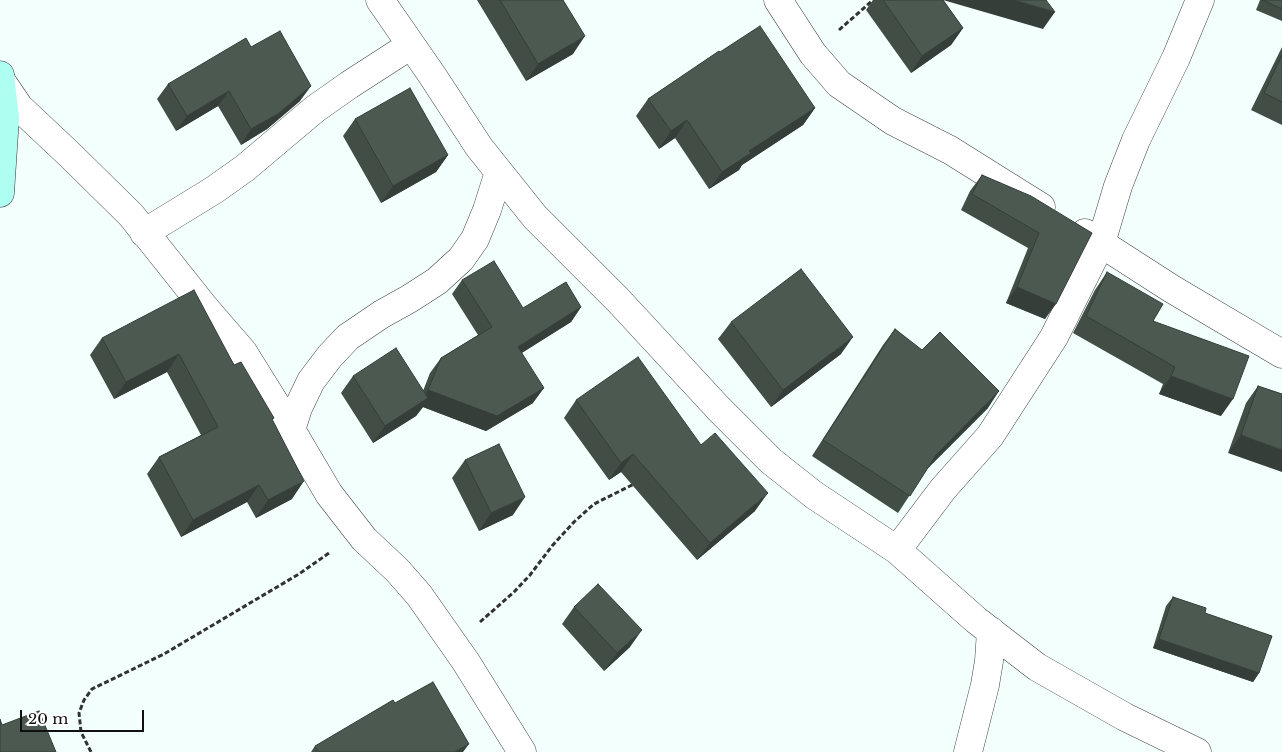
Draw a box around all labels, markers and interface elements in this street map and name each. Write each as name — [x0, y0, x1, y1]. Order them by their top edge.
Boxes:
scale bar — [22, 700, 146, 732]
text: 20 m — [28, 709, 68, 728]

